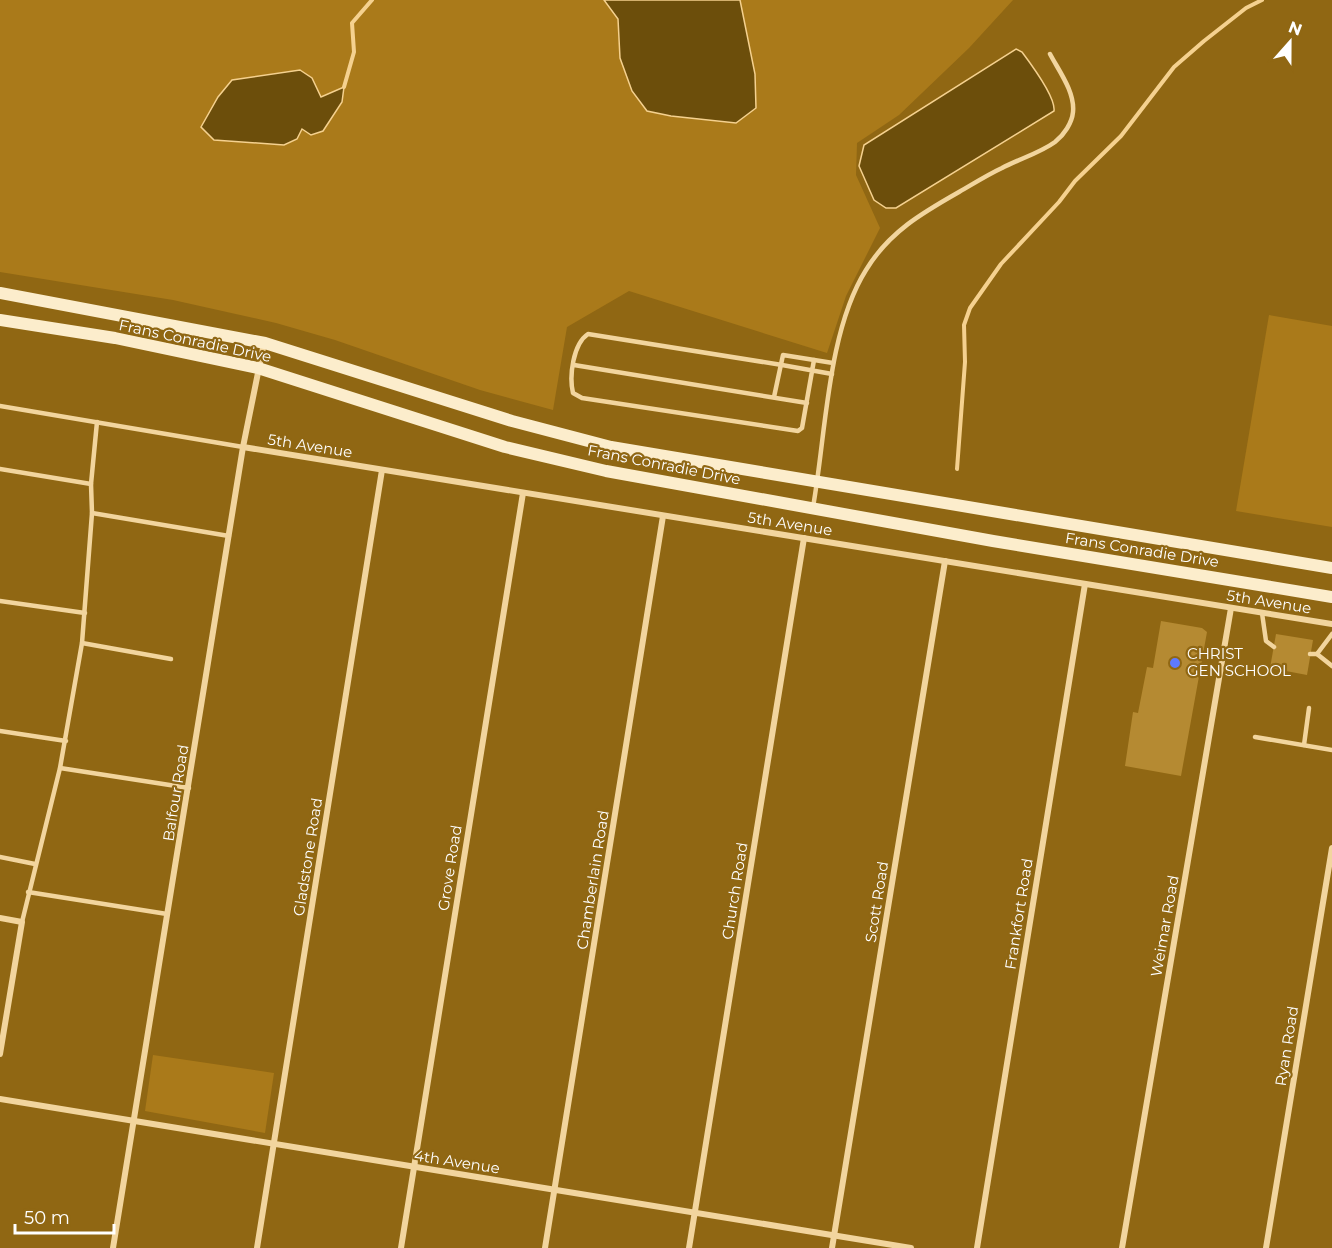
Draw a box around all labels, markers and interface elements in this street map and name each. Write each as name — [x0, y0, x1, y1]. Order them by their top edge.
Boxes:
north arrow — [1260, 12, 1320, 72]
text: N — [1286, 17, 1305, 40]
street label: Frans Conradie Drive — [117, 315, 273, 366]
street label: 5th Avenue — [266, 429, 354, 462]
street label: Frans Conradie Drive — [586, 440, 742, 489]
street label: 5th Avenue — [746, 507, 834, 540]
street label: Frans Conradie Drive — [1064, 528, 1220, 571]
street label: 5th Avenue — [1225, 585, 1313, 618]
place label: CHRIST GEN SCHOOL — [1187, 644, 1291, 680]
marker: CHRIST GEN SCHOOL — [1168, 656, 1182, 670]
street label: Balfour Road — [158, 743, 193, 843]
street label: Gladstone Road — [289, 796, 326, 917]
street label: Chamberlain Road — [572, 809, 613, 951]
street label: Grove Road — [433, 824, 466, 912]
street label: Church Road — [717, 841, 752, 941]
street label: Frankfort Road — [1000, 857, 1037, 971]
street label: Scott Road — [861, 860, 892, 944]
street label: Weimar Road — [1146, 874, 1183, 978]
street label: Ryan Road — [1271, 1005, 1302, 1087]
street label: 4th Avenue — [413, 1145, 501, 1178]
scale bar — [15, 1197, 114, 1235]
text: 50 m — [24, 1207, 70, 1229]

